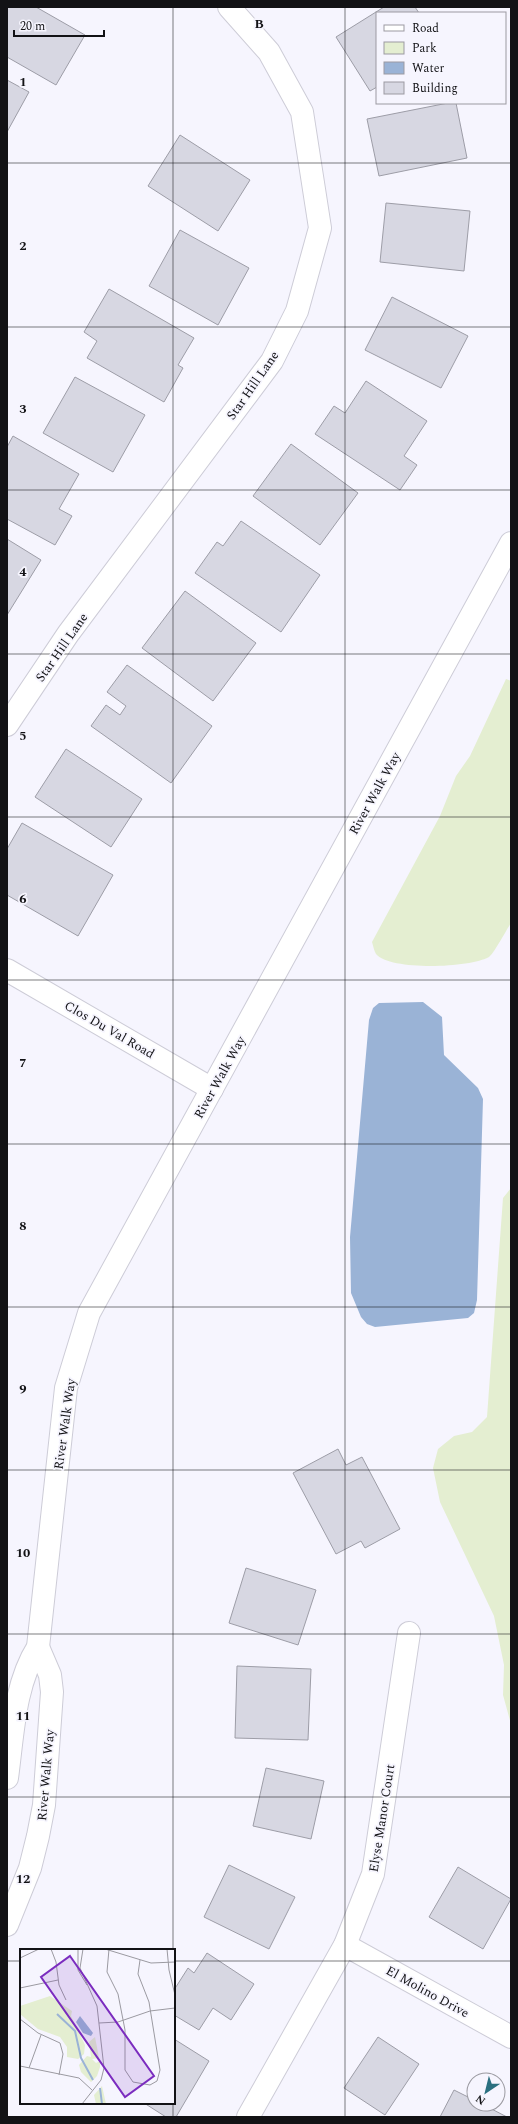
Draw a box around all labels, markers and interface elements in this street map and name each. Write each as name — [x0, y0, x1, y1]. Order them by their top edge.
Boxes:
scale bar — [14, 12, 104, 38]
legend — [376, 12, 506, 104]
text: B — [254, 14, 264, 34]
text: 20 m — [20, 17, 45, 36]
text: Road — [412, 19, 439, 38]
text: Park — [412, 39, 437, 58]
text: Water — [412, 59, 444, 78]
text: 1 — [19, 72, 27, 92]
text: Building — [412, 79, 458, 98]
text: 2 — [19, 236, 27, 256]
street label: Star Hill Lane — [222, 347, 284, 424]
text: 3 — [19, 399, 27, 419]
text: 4 — [19, 562, 27, 582]
street label: Star Hill Lane — [31, 609, 93, 686]
text: 5 — [19, 726, 27, 746]
street label: River Walk Way — [344, 748, 406, 838]
text: 6 — [19, 889, 27, 909]
street label: Clos Du Val Road — [61, 996, 158, 1064]
street label: River Walk Way — [189, 1032, 251, 1122]
text: 7 — [19, 1053, 27, 1073]
text: 8 — [19, 1216, 27, 1236]
street label: River Walk Way — [49, 1377, 81, 1471]
text: 9 — [19, 1379, 27, 1399]
text: 10 — [16, 1543, 30, 1563]
text: 11 — [16, 1706, 30, 1726]
street label: River Walk Way — [32, 1728, 60, 1822]
street label: Elyse Manor Court — [364, 1762, 400, 1874]
text: 12 — [16, 1869, 30, 1889]
inset map — [20, 1949, 175, 2104]
street label: El Molino Drive — [382, 1961, 473, 2023]
north arrow — [466, 2072, 506, 2112]
text: N — [472, 2090, 489, 2109]

